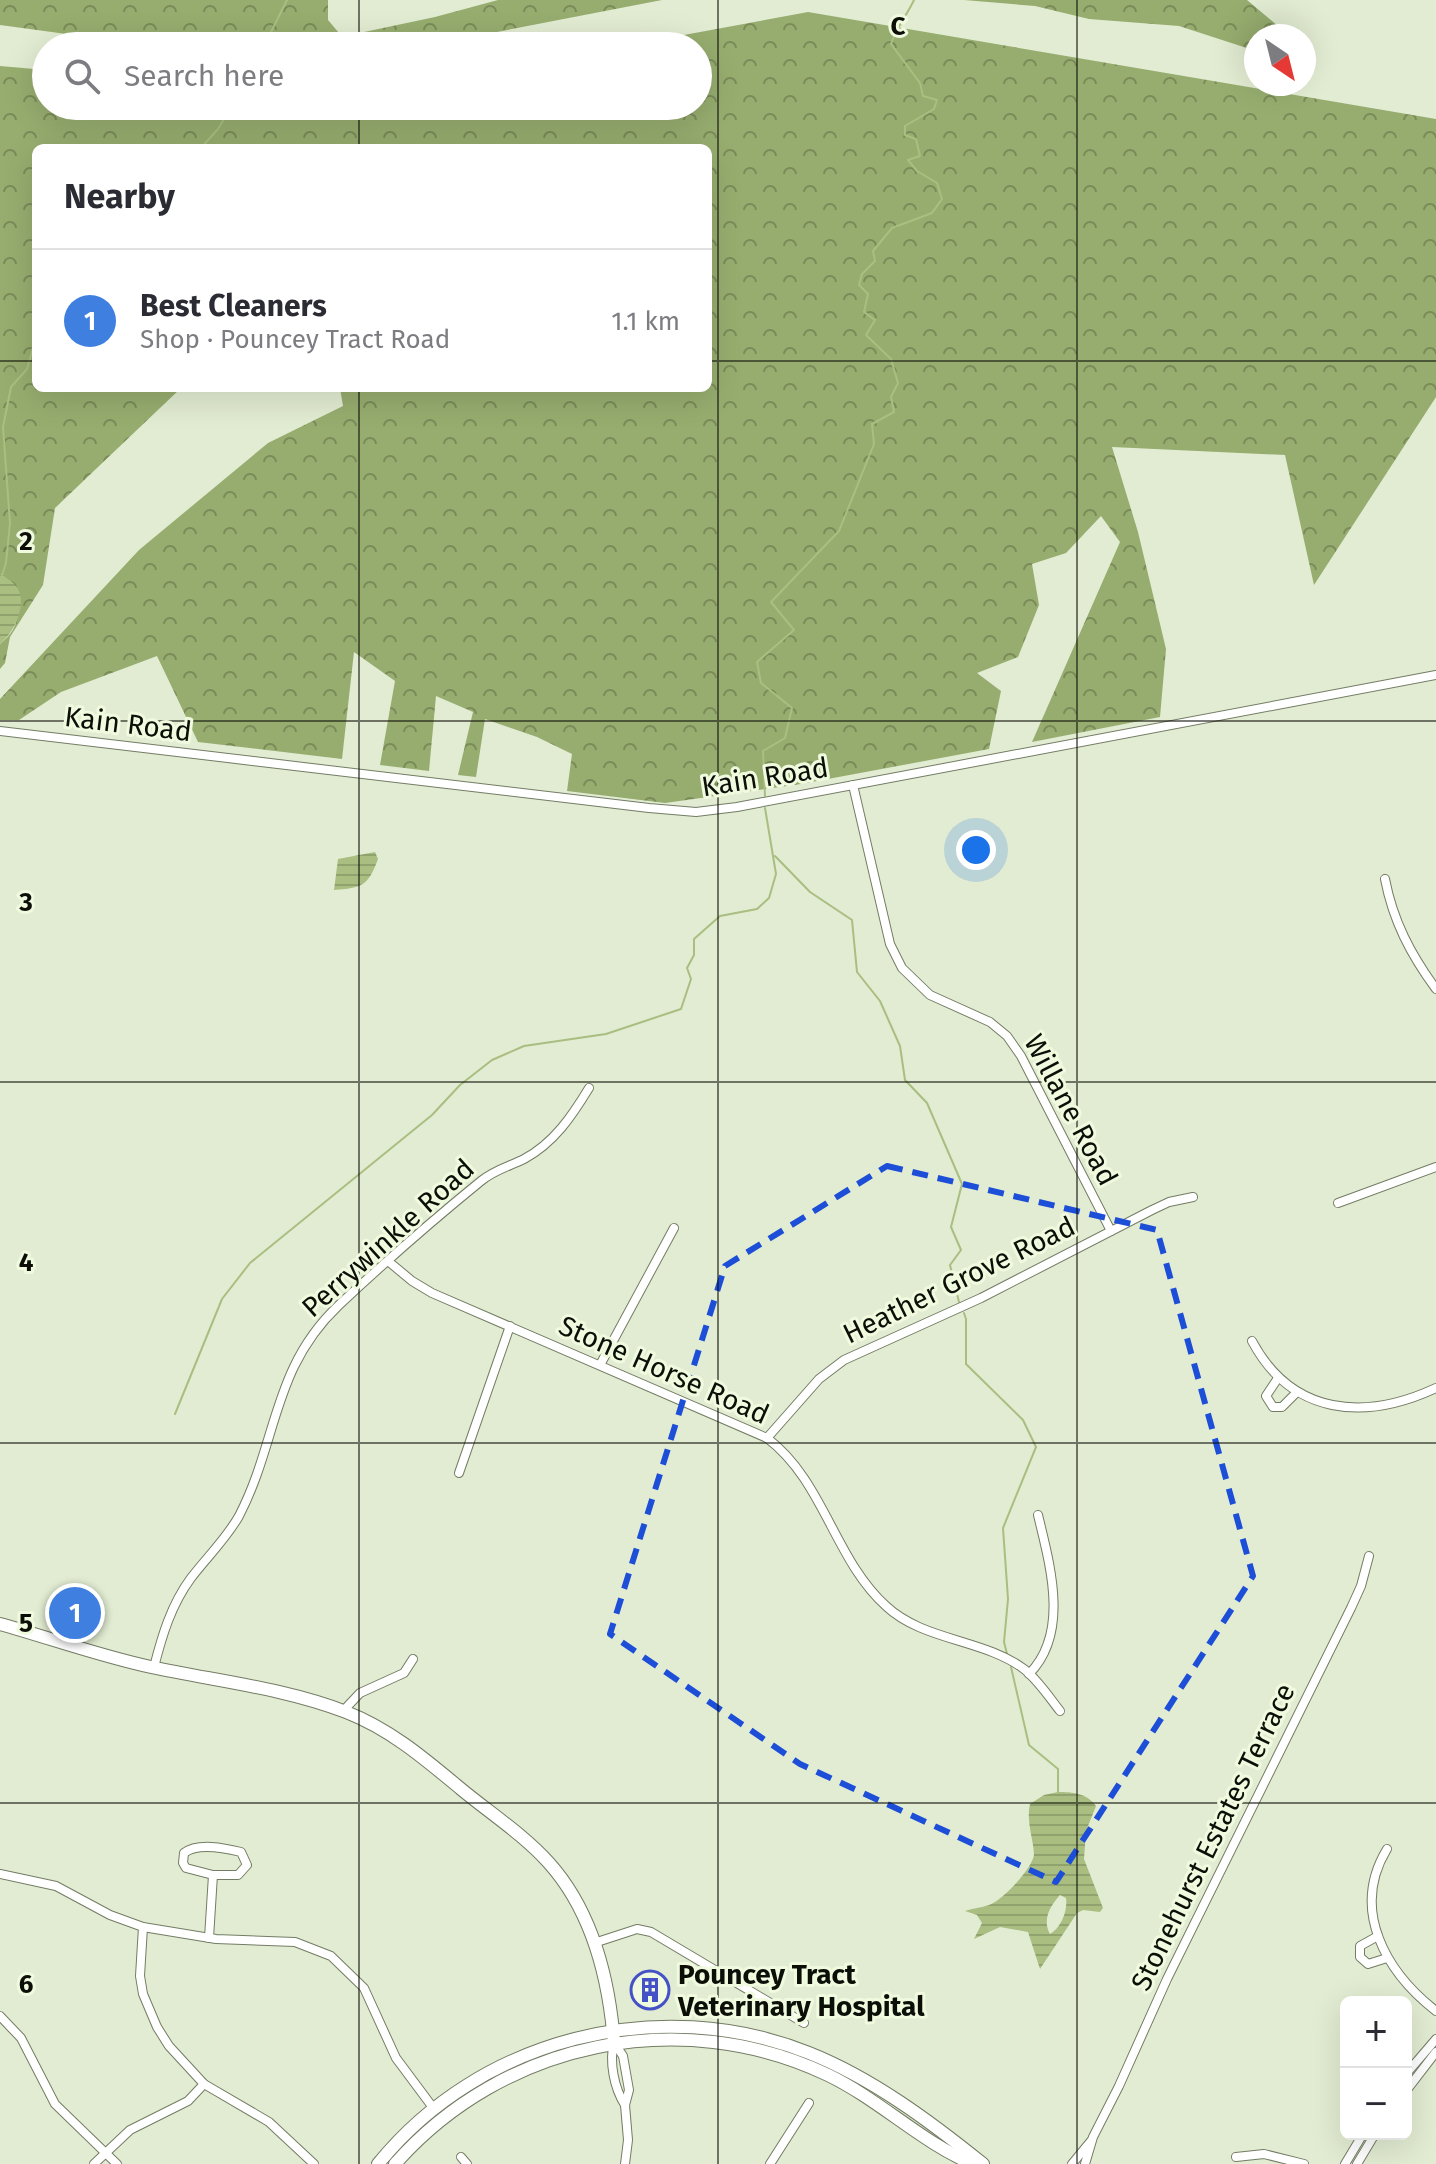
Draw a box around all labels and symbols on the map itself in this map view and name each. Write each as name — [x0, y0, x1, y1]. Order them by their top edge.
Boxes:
text: C — [891, 11, 906, 42]
north arrow — [1244, 24, 1316, 96]
text: 2 — [19, 526, 33, 557]
street label: Kain Road — [63, 700, 193, 748]
street label: Kain Road — [699, 751, 831, 803]
your location — [956, 830, 996, 870]
text: 3 — [18, 887, 33, 918]
street label: Willane Road — [1017, 1029, 1125, 1191]
street label: Perrywinkle Road — [295, 1152, 481, 1324]
street label: Heather Grove Road — [838, 1209, 1080, 1351]
text: 4 — [19, 1247, 34, 1278]
street label: Stone Horse Road — [554, 1309, 774, 1431]
pin: 1 — [49, 1583, 101, 1643]
text: 5 — [19, 1608, 33, 1639]
street label: Stonehurst Estates Terrace — [1124, 1678, 1302, 1996]
place label: Pouncey Tract Veterinary Hospital — [677, 1958, 925, 2023]
text: 6 — [19, 1969, 34, 2000]
building icon: Pouncey Tract Veterinary Hospital — [629, 1969, 671, 2011]

